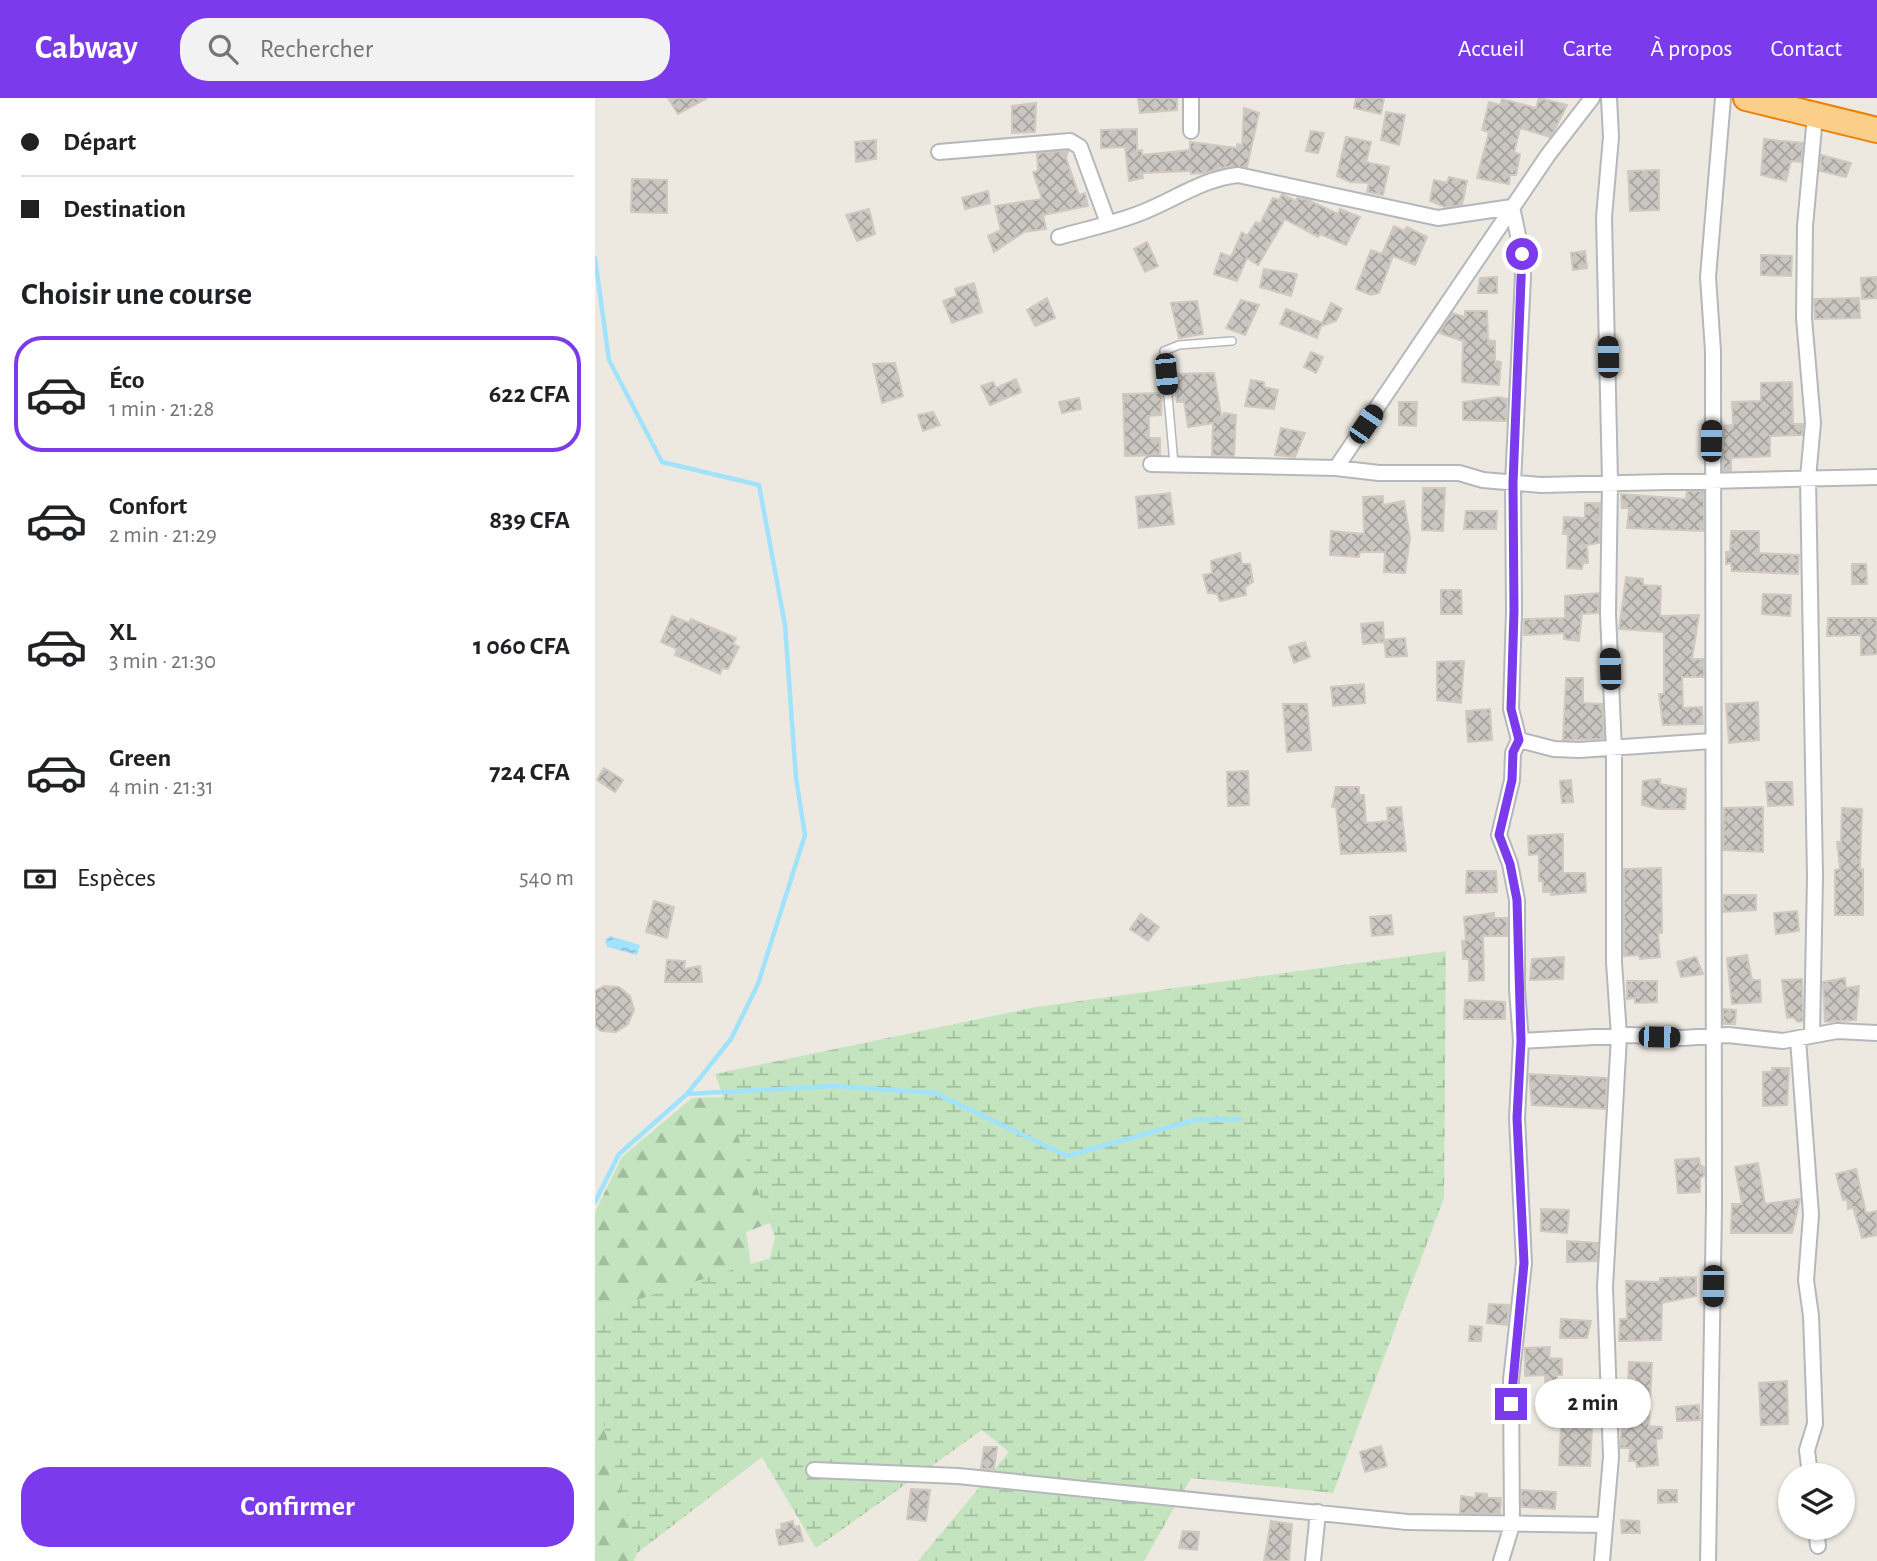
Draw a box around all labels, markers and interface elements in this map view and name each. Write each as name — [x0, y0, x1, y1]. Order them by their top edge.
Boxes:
search box — [180, 18, 670, 81]
icon: search — [204, 30, 242, 68]
text: Cabway — [35, 32, 138, 65]
text: Rechercher — [260, 36, 373, 62]
text: Accueil — [1458, 37, 1525, 61]
text: Carte — [1563, 37, 1612, 61]
text: À propos — [1650, 37, 1732, 61]
text: Contact — [1770, 37, 1842, 61]
text: Départ — [63, 129, 136, 155]
text: Destination — [63, 196, 186, 222]
route start — [1506, 238, 1538, 270]
text: Choisir une course — [21, 278, 252, 310]
car — [1598, 336, 1619, 378]
car — [1154, 352, 1179, 396]
icon: car — [25, 363, 88, 426]
text: Éco — [109, 367, 145, 393]
text: 622 CFA — [489, 381, 570, 407]
text: 1 min · 21:28 — [109, 398, 214, 421]
car — [1346, 401, 1387, 447]
car — [1701, 420, 1722, 462]
icon: car — [25, 489, 88, 552]
text: Confort — [109, 493, 187, 519]
text: 839 CFA — [489, 507, 570, 533]
text: 2 min · 21:29 — [109, 524, 217, 547]
icon: car — [25, 615, 88, 678]
text: XL — [109, 619, 136, 645]
text: 1 060 CFA — [473, 633, 570, 659]
car — [1599, 648, 1622, 690]
text: 3 min · 21:30 — [109, 650, 216, 673]
icon: car — [25, 741, 88, 804]
text: Green — [109, 745, 171, 771]
text: 724 CFA — [489, 759, 570, 785]
text: 4 min · 21:31 — [109, 776, 214, 799]
icon: cash — [21, 860, 59, 898]
text: Espèces — [77, 865, 156, 891]
text: 540 m — [519, 867, 574, 890]
car — [1638, 1026, 1681, 1048]
car — [1703, 1265, 1724, 1307]
callout: 2 min — [1535, 1380, 1651, 1428]
route end — [1495, 1388, 1527, 1420]
text: 2 min — [1567, 1392, 1619, 1415]
map controls — [1778, 1463, 1855, 1540]
button: layers — [1778, 1463, 1855, 1540]
button: Confirmer — [21, 1467, 574, 1547]

